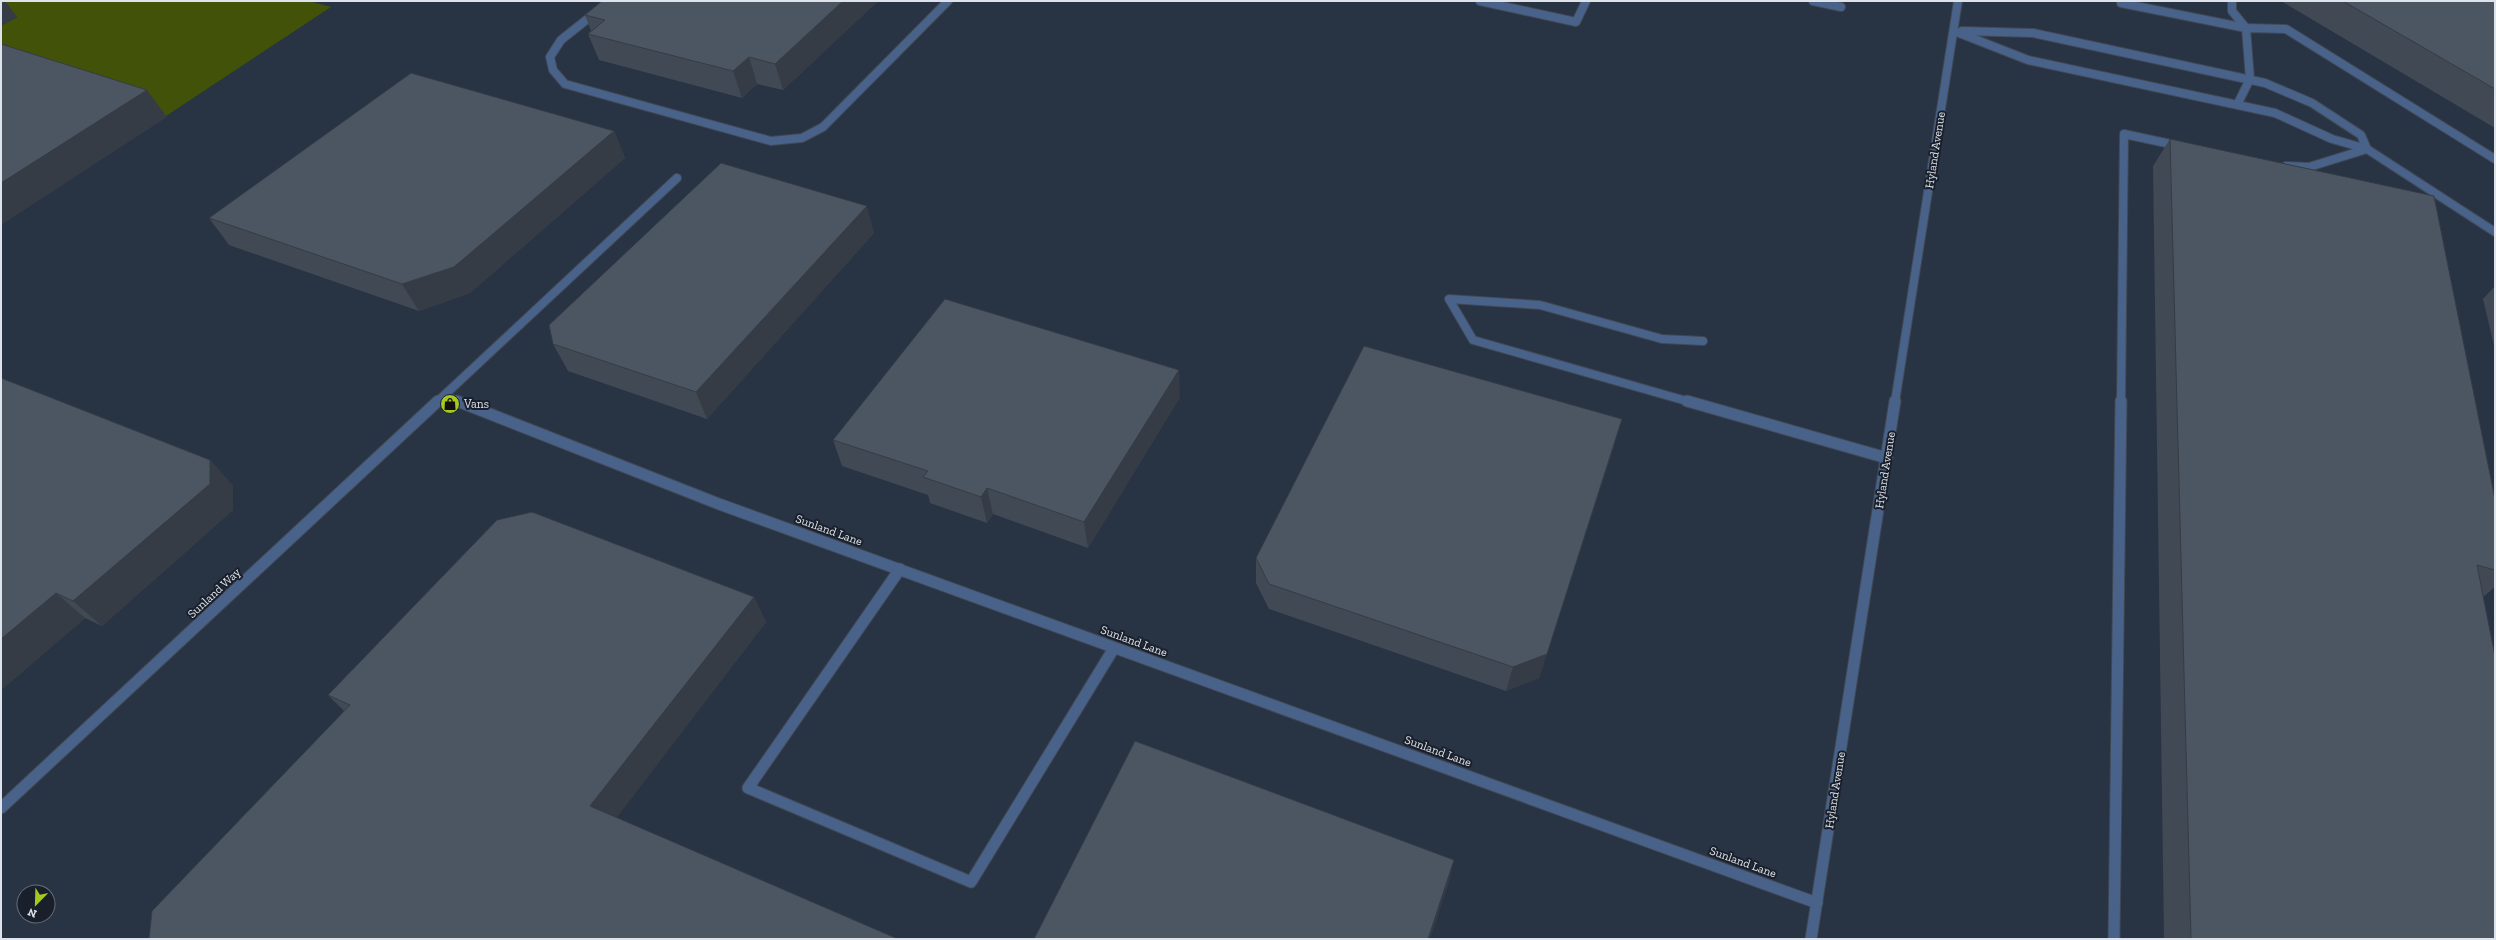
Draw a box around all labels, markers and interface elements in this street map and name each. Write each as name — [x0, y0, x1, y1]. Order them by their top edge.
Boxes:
street label: Hyland Avenue — [1922, 110, 1948, 189]
shop icon: Vans — [439, 393, 461, 415]
place label: Vans — [463, 397, 489, 411]
street label: Hyland Avenue — [1872, 430, 1898, 509]
street label: Sunland Lane — [794, 511, 865, 549]
street label: Sunland Way — [185, 564, 244, 621]
street label: Sunland Lane — [1099, 622, 1170, 660]
street label: Sunland Lane — [1403, 732, 1474, 770]
street label: Hyland Avenue — [1822, 750, 1848, 829]
street label: Sunland Lane — [1708, 843, 1779, 881]
north arrow — [16, 884, 56, 924]
text: N — [25, 905, 39, 920]

